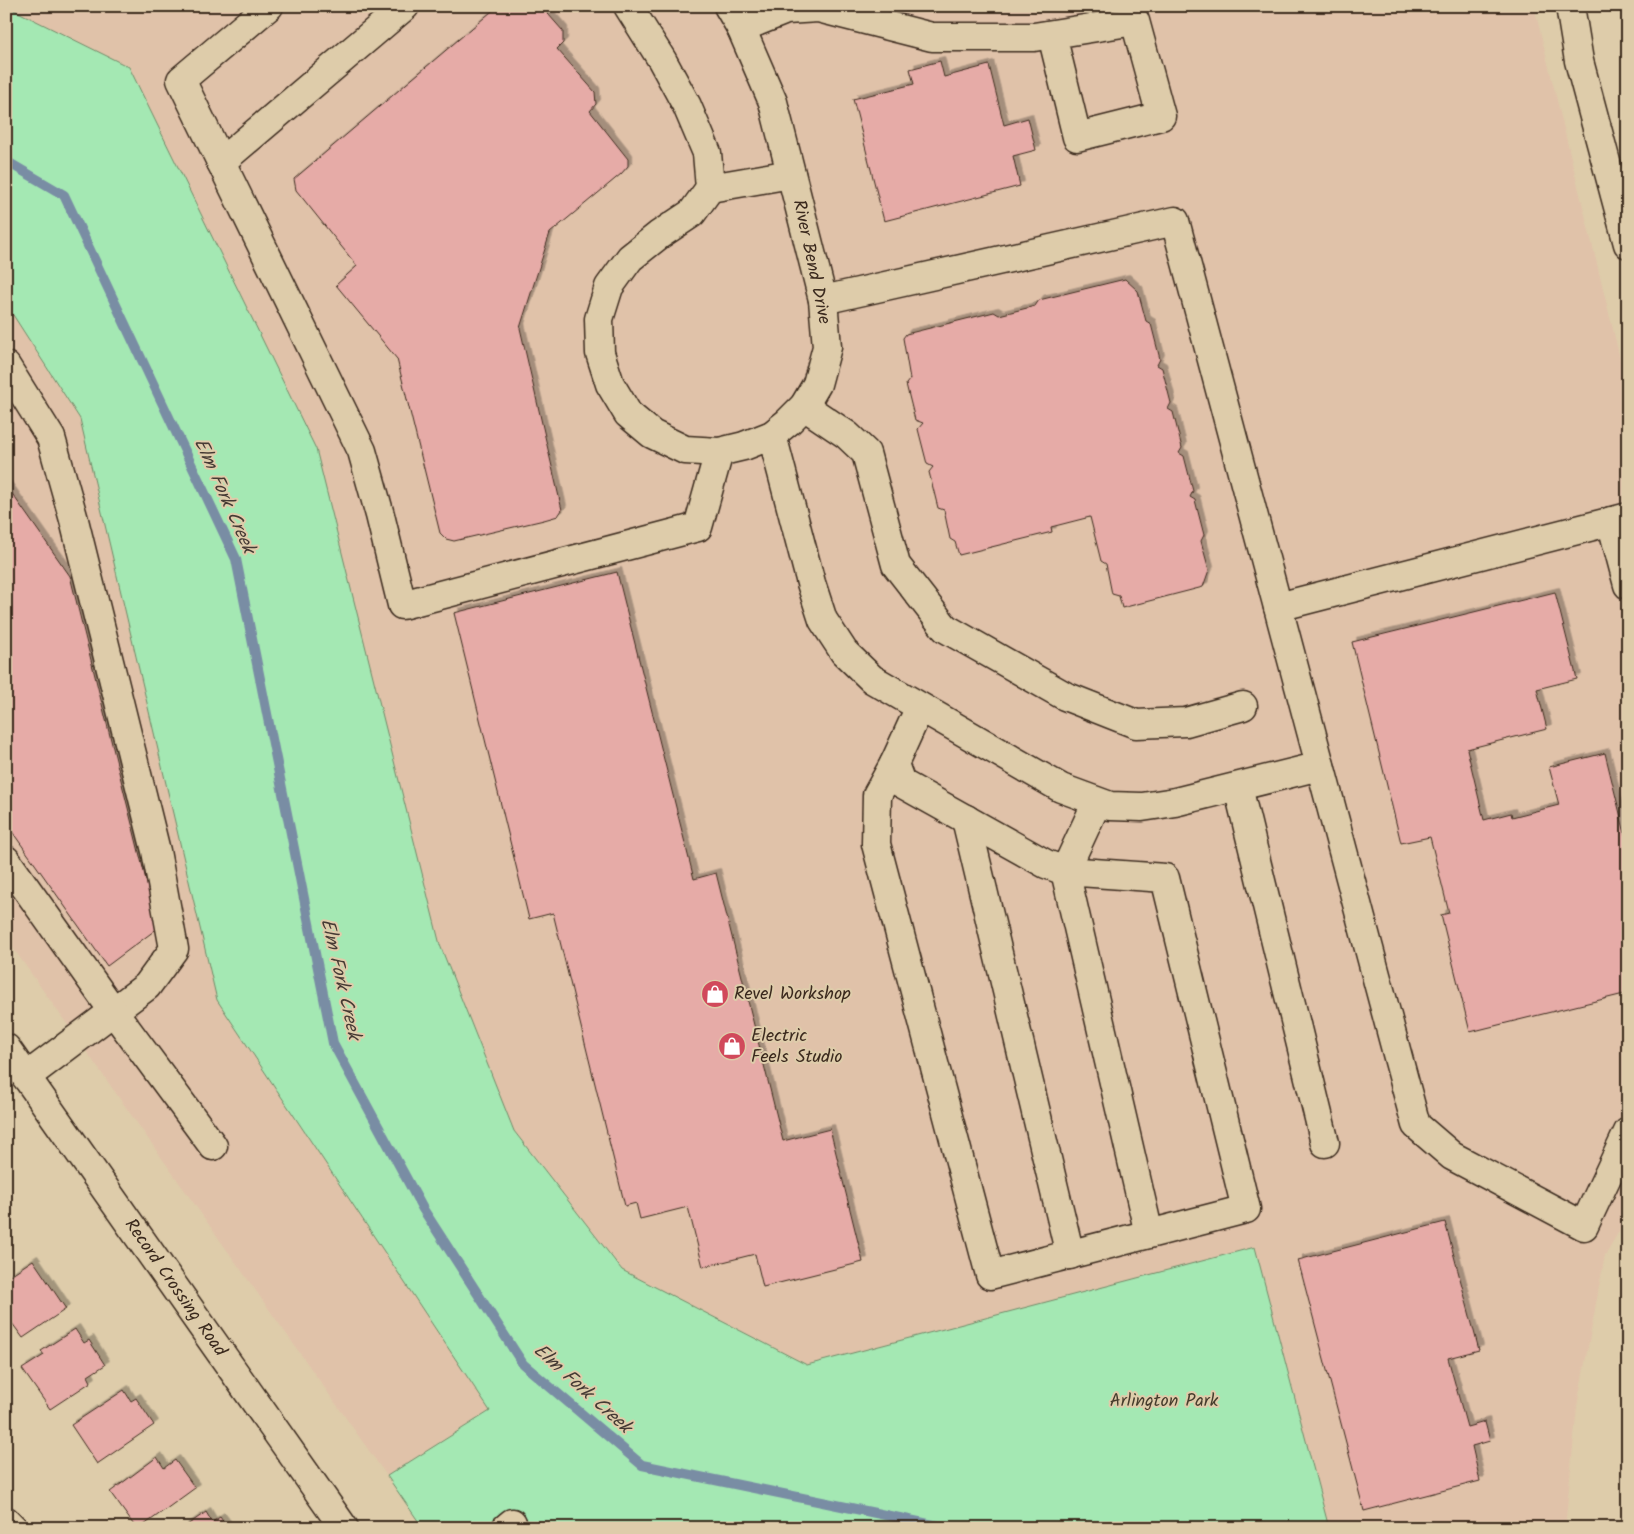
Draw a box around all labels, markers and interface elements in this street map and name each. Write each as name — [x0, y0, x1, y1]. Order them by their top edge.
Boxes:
street label: River Bend Drive — [784, 197, 838, 327]
water label: Elm Fork Creek — [185, 433, 264, 561]
water label: Elm Fork Creek — [311, 915, 369, 1046]
shop icon: Revel Workshop — [700, 979, 730, 1009]
place label: Revel Workshop — [734, 980, 851, 1009]
place label: Electric Feels Studio — [751, 1022, 843, 1072]
shop icon: Electric Feels Studio — [717, 1031, 747, 1061]
street label: Record Crossing Road — [116, 1213, 234, 1364]
water label: Elm Fork Creek — [526, 1337, 640, 1444]
park label: Arlington Park — [1110, 1387, 1219, 1416]

